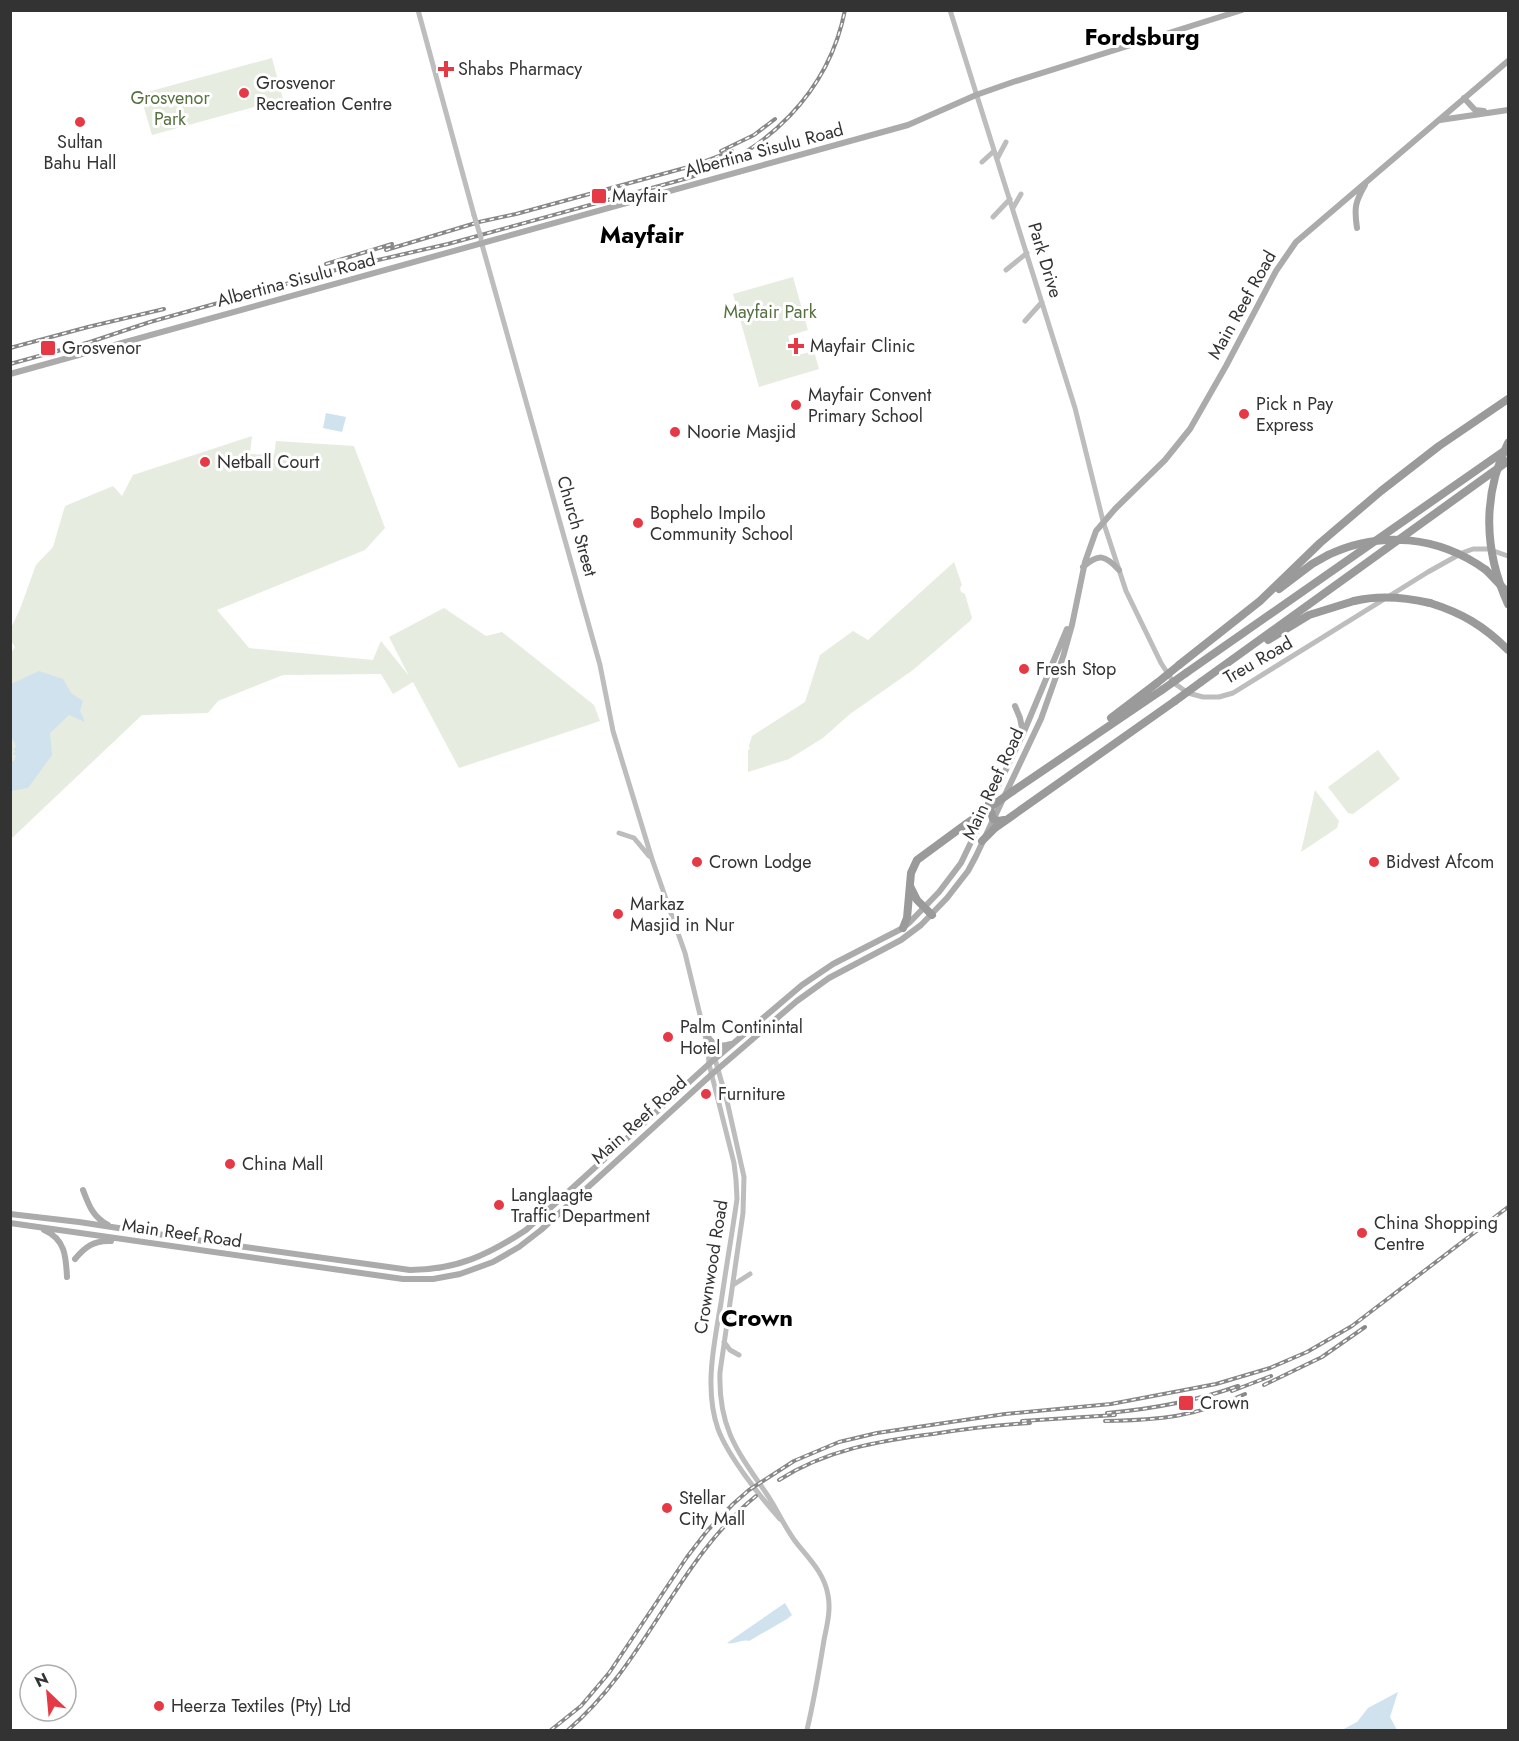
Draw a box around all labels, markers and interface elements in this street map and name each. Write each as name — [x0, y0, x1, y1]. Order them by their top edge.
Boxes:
district label: Fordsburg — [1084, 19, 1200, 54]
place label: Shabs Pharmacy — [458, 56, 582, 82]
marker: Shabs Pharmacy — [439, 62, 453, 76]
place label: Grosvenor Recreation Centre — [256, 70, 392, 117]
park label: Grosvenor Park — [130, 85, 210, 132]
marker: Grosvenor Recreation Centre — [237, 86, 251, 100]
marker: Sultan Bahu Hall — [73, 115, 87, 129]
street label: Albertina Sisulu Road — [682, 116, 846, 184]
place label: Sultan Bahu Hall — [44, 129, 116, 176]
place label: Mayfair — [612, 183, 669, 209]
marker: Mayfair — [590, 187, 608, 205]
district label: Mayfair — [600, 217, 684, 252]
street label: Park Drive — [1021, 219, 1069, 301]
street label: Albertina Sisulu Road — [214, 246, 378, 314]
street label: Main Reef Road — [1201, 246, 1283, 364]
park label: Mayfair Park — [723, 299, 817, 325]
place label: Mayfair Clinic — [810, 333, 915, 359]
place label: Grosvenor — [62, 335, 142, 361]
marker: Mayfair Clinic — [787, 337, 805, 355]
marker: Grosvenor — [39, 339, 57, 357]
place label: Mayfair Convent Primary School — [808, 382, 932, 429]
place label: Pick n Pay Express — [1256, 391, 1333, 438]
marker: Mayfair Convent Primary School — [789, 398, 803, 412]
marker: Pick n Pay Express — [1237, 407, 1251, 421]
place label: Noorie Masjid — [687, 419, 796, 445]
marker: Noorie Masjid — [668, 425, 682, 439]
place label: Netball Court — [217, 449, 320, 475]
marker: Netball Court — [198, 455, 212, 469]
street label: Church Street — [550, 473, 604, 580]
place label: Bophelo Impilo Community School — [650, 500, 793, 547]
marker: Bophelo Impilo Community School — [631, 516, 645, 530]
street label: Treu Road — [1219, 630, 1297, 690]
place label: Fresh Stop — [1036, 656, 1116, 682]
marker: Fresh Stop — [1017, 662, 1031, 676]
street label: Main Reef Road — [956, 724, 1030, 844]
place label: Crown Lodge — [709, 849, 812, 875]
place label: Bidvest Afcom — [1386, 849, 1494, 875]
marker: Crown Lodge — [690, 855, 704, 869]
marker: Bidvest Afcom — [1367, 855, 1381, 869]
place label: Markaz Masjid in Nur — [630, 891, 735, 938]
marker: Markaz Masjid in Nur — [611, 907, 625, 921]
place label: Palm Continintal Hotel — [680, 1014, 803, 1061]
marker: Palm Continintal Hotel — [661, 1030, 675, 1044]
street label: Main Reef Road — [585, 1070, 693, 1170]
place label: Furniture — [718, 1081, 785, 1107]
marker: Furniture — [699, 1087, 713, 1101]
place label: China Mall — [242, 1151, 324, 1177]
marker: China Mall — [223, 1157, 237, 1171]
place label: Langlaagte Traffic Department — [511, 1182, 650, 1229]
marker: Langlaagte Traffic Department — [492, 1198, 506, 1212]
street label: Crownwood Road — [688, 1198, 734, 1336]
place label: China Shopping Centre — [1374, 1210, 1498, 1257]
street label: Main Reef Road — [120, 1212, 244, 1254]
marker: China Shopping Centre — [1355, 1226, 1369, 1240]
district label: Crown — [721, 1300, 793, 1335]
place label: Crown — [1200, 1390, 1249, 1416]
marker: Crown — [1177, 1394, 1195, 1412]
place label: Stellar City Mall — [679, 1485, 745, 1532]
marker: Stellar City Mall — [660, 1501, 674, 1515]
north arrow — [18, 1663, 78, 1723]
text: N — [31, 1667, 52, 1693]
place label: Heerza Textiles (Pty) Ltd — [171, 1693, 351, 1719]
marker: Heerza Textiles (Pty) Ltd — [152, 1699, 166, 1713]

